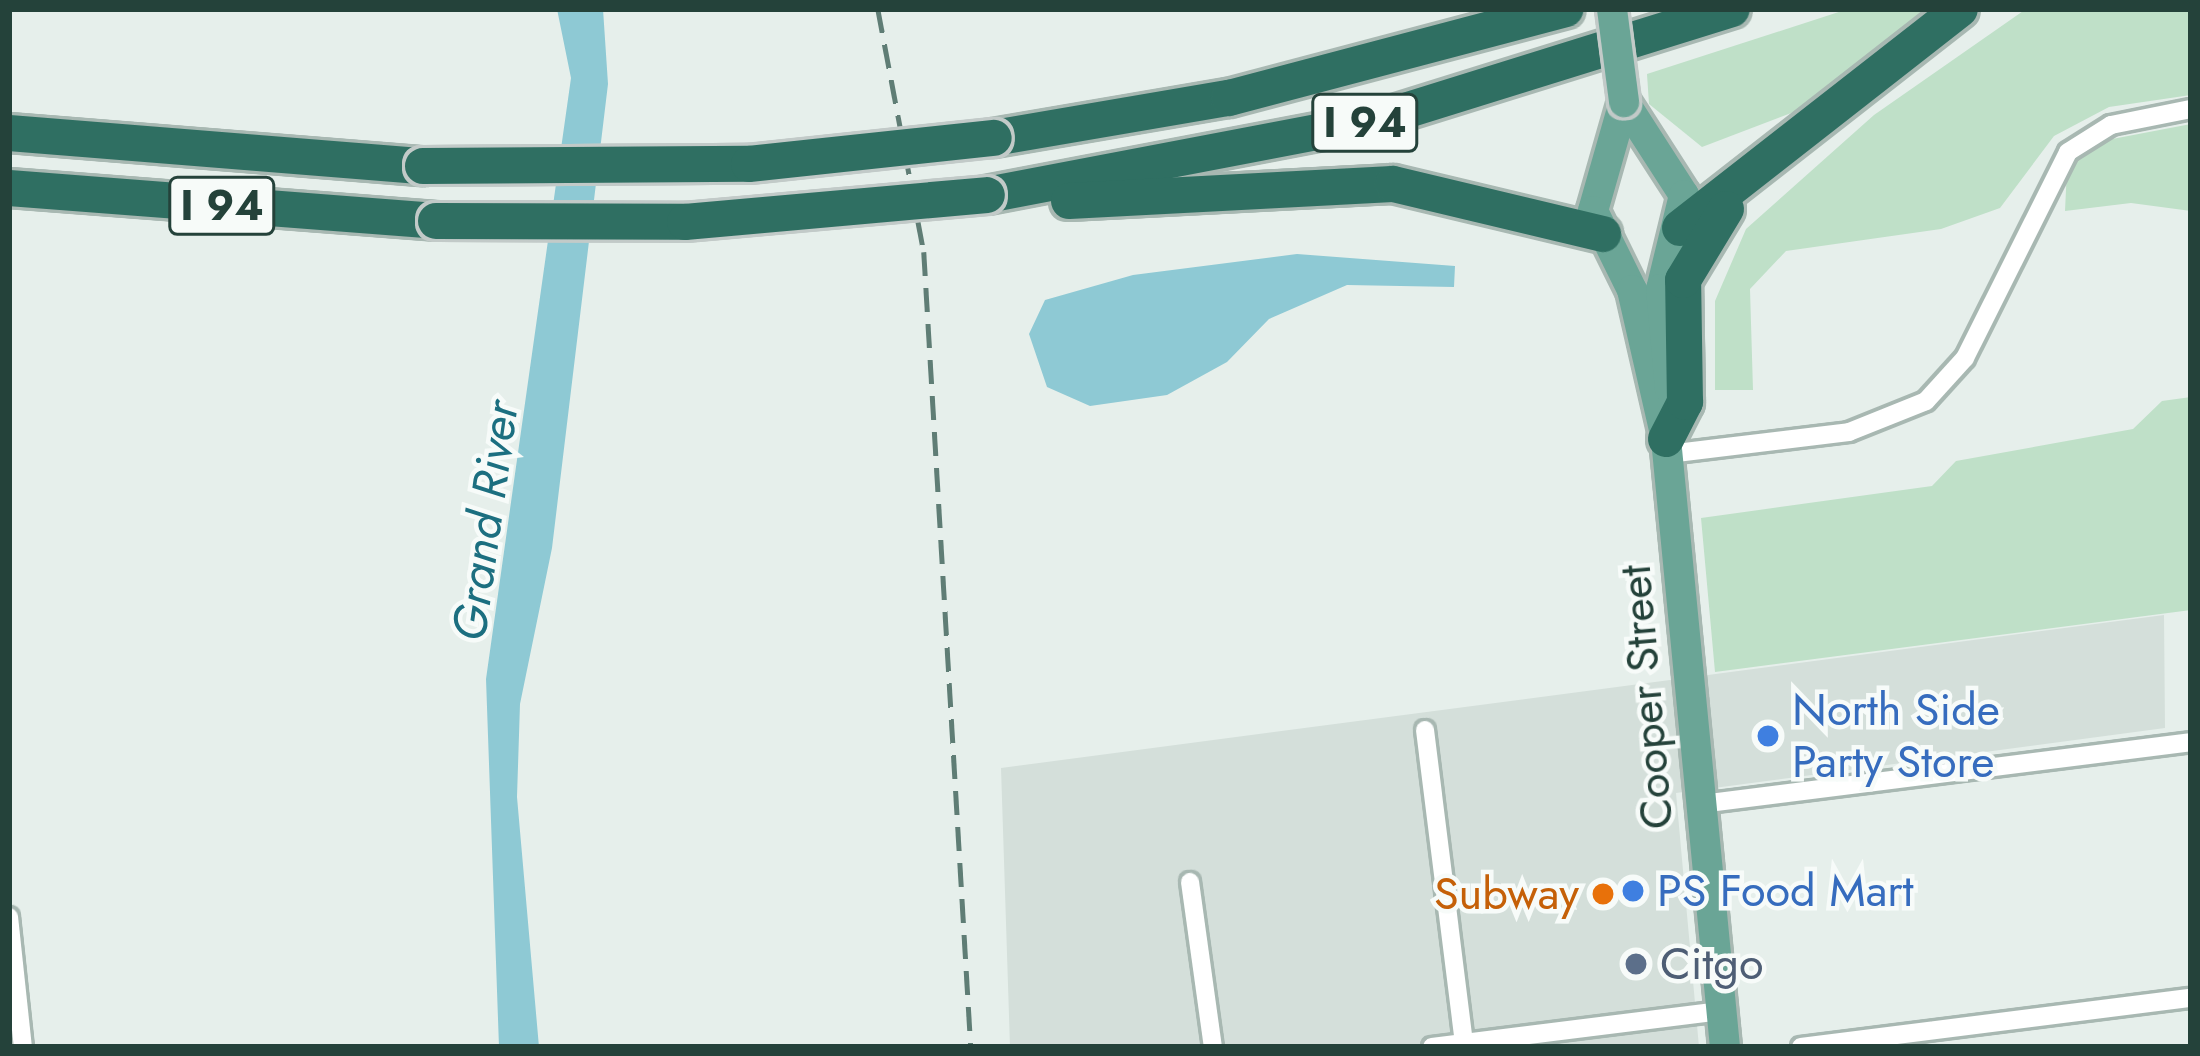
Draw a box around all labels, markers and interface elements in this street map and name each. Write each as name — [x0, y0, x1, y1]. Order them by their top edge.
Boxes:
road number: I 94 — [1311, 87, 1419, 159]
road number: I 94 — [168, 170, 276, 242]
water label: Grand River — [440, 397, 530, 645]
street label: Cooper Street — [1608, 563, 1684, 831]
place label: North Side Party Store — [1792, 683, 2000, 789]
marker: North Side Party Store — [1755, 723, 1781, 749]
place label: PS Food Mart — [1657, 864, 1914, 918]
place label: Subway — [1434, 867, 1579, 921]
marker: PS Food Mart — [1620, 878, 1646, 904]
marker: Subway — [1590, 881, 1616, 907]
place label: Citgo — [1660, 937, 1764, 991]
marker: Citgo — [1623, 951, 1649, 977]

